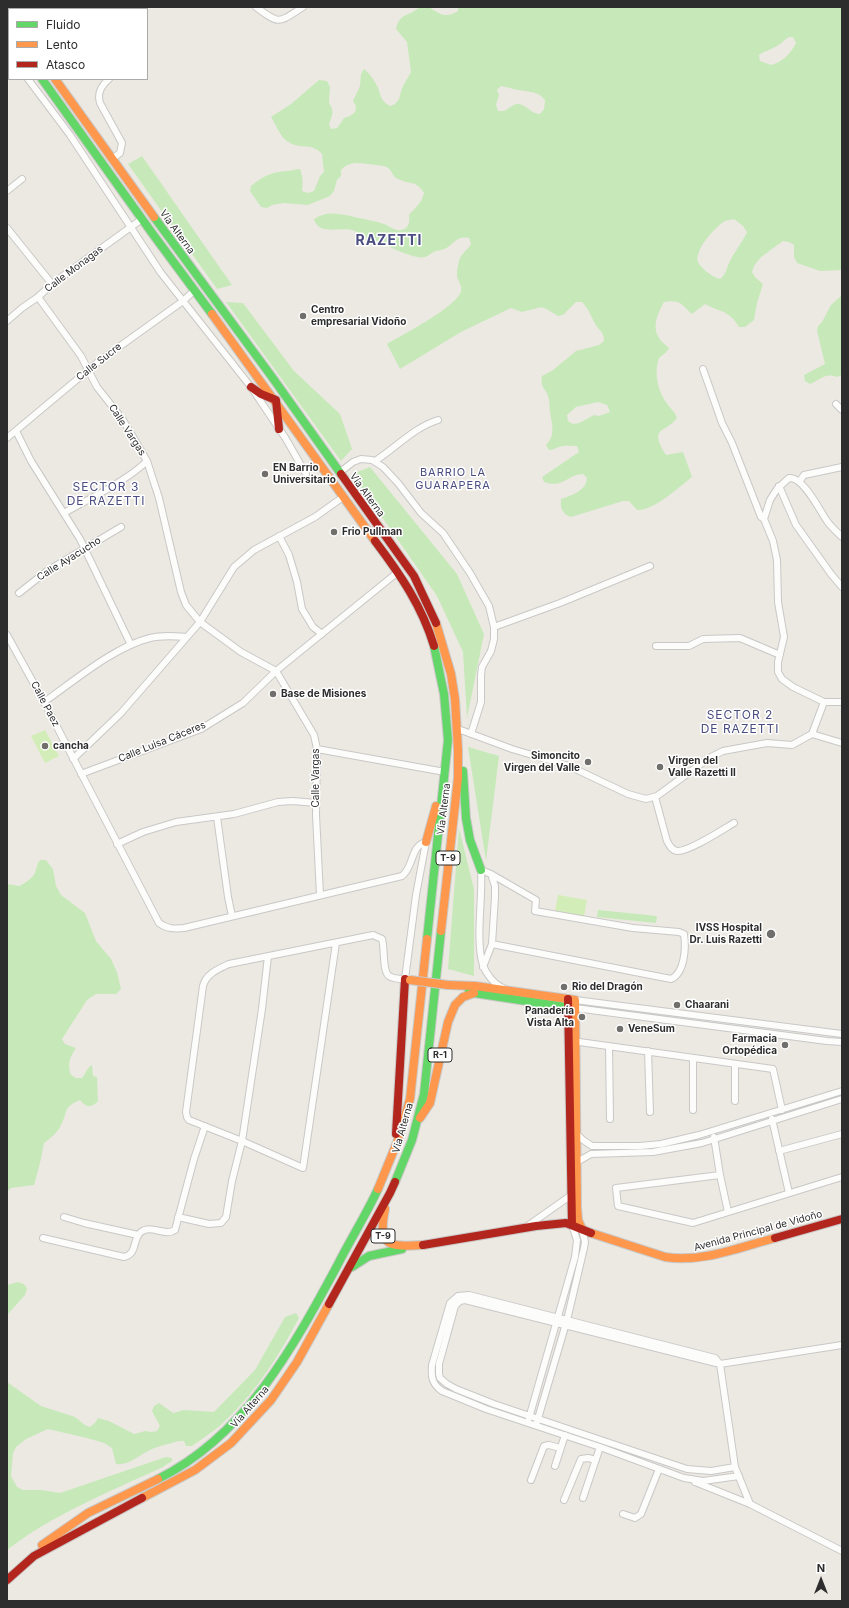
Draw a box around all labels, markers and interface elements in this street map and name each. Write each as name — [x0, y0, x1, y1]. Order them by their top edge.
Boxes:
legend — [8, 8, 148, 80]
text: Fluido — [46, 17, 81, 32]
text: Lento — [46, 37, 78, 52]
text: Atasco — [46, 57, 85, 72]
street label: Vía Alterna — [157, 208, 197, 256]
district label: RAZETTI — [355, 233, 423, 249]
street label: Calle Monagas — [42, 243, 106, 295]
place label: Centro empresarial Vidoño — [311, 304, 406, 328]
marker: Centro empresarial Vidoño — [298, 311, 308, 321]
street label: Calle Sucre — [74, 341, 124, 383]
street label: Calle Vargas — [106, 402, 148, 458]
place label: EN Barrio Universitario — [273, 462, 336, 486]
district label: BARRIO LA GUARAPERA — [415, 466, 491, 492]
marker: EN Barrio Universitario — [260, 469, 270, 479]
street label: Vía Alterna — [347, 471, 387, 519]
district label: SECTOR 3 DE RAZETTI — [67, 480, 145, 508]
place label: Frio Pullman — [342, 526, 402, 538]
marker: Frio Pullman — [329, 527, 339, 537]
street label: Calle Ayacucho — [35, 535, 103, 583]
street label: Calle Paez — [28, 679, 62, 729]
place label: Base de Misiones — [281, 688, 366, 700]
marker: Base de Misiones — [268, 689, 278, 699]
district label: SECTOR 2 DE RAZETTI — [701, 708, 779, 736]
street label: Calle Luisa Cáceres — [117, 719, 207, 765]
place label: cancha — [53, 740, 89, 752]
marker: cancha — [40, 741, 50, 751]
street label: Calle Vargas — [310, 748, 322, 808]
place label: Simoncito Virgen del Valle — [504, 750, 580, 774]
place label: Virgen del Valle Razetti II — [668, 755, 736, 778]
marker: Simoncito Virgen del Valle — [583, 757, 593, 767]
marker: Virgen del Valle Razetti II — [655, 762, 665, 772]
street label: Vía Alterna — [435, 783, 453, 835]
road number: T-9 — [436, 851, 460, 865]
place label: IVSS Hospital Dr. Luis Razetti — [690, 922, 762, 946]
marker: IVSS Hospital Dr. Luis Razetti — [765, 928, 777, 940]
place label: Rio del Dragón — [572, 981, 643, 993]
marker: Rio del Dragón — [559, 982, 569, 992]
place label: Chaarani — [685, 999, 729, 1011]
marker: Chaarani — [672, 1000, 682, 1010]
place label: Panadería Vista Alta — [525, 1005, 574, 1028]
marker: Panadería Vista Alta — [577, 1012, 587, 1022]
place label: VeneSum — [628, 1023, 675, 1035]
marker: VeneSum — [615, 1024, 625, 1034]
place label: Farmacia Ortopédica — [722, 1033, 777, 1056]
marker: Farmacia Ortopédica — [780, 1040, 790, 1050]
road number: R-1 — [428, 1048, 452, 1062]
street label: Vía Alterna — [390, 1102, 416, 1154]
street label: Avenida Principal de Vidoño — [693, 1208, 823, 1254]
road number: T-9 — [371, 1229, 395, 1243]
street label: Vía Alterna — [229, 1384, 271, 1430]
north arrow — [801, 1560, 841, 1600]
text: N — [817, 1561, 825, 1575]

